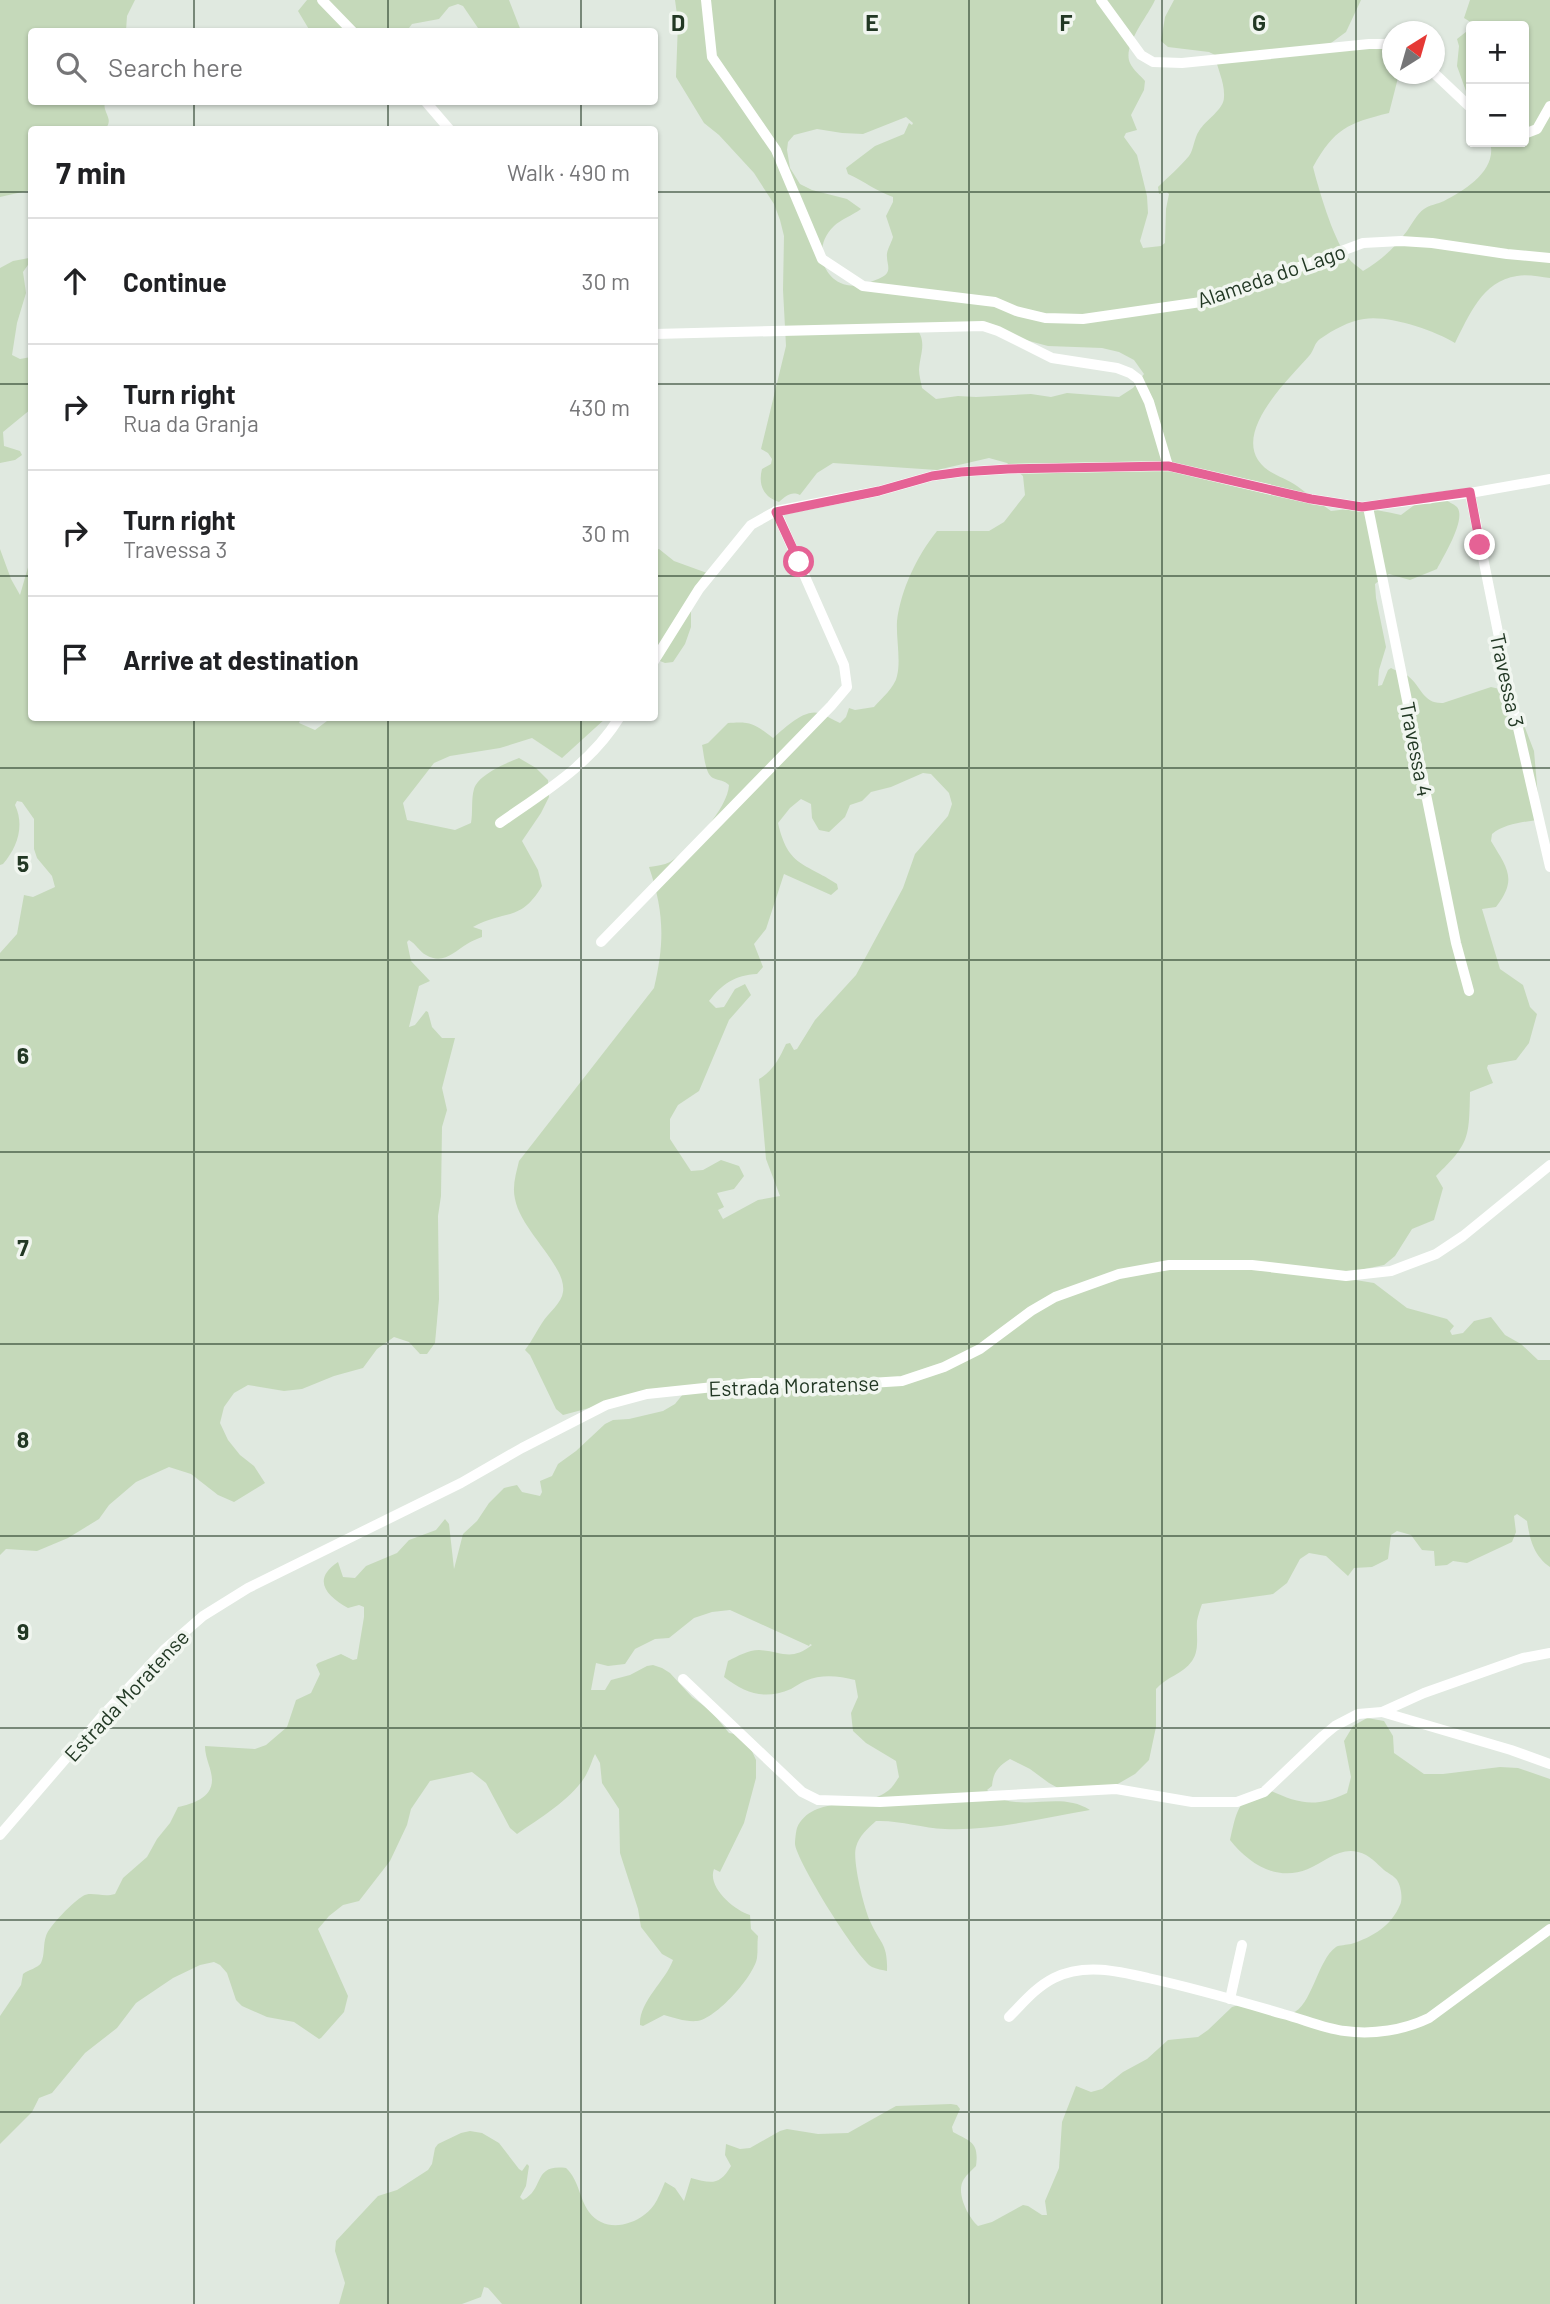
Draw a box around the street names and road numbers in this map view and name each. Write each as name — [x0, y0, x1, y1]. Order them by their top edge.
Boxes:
street label: Alameda do Lago — [1193, 238, 1349, 312]
street label: Travessa 3 — [1486, 631, 1530, 729]
street label: Travessa 4 — [1396, 699, 1438, 799]
street label: Estrada Moratense — [708, 1370, 880, 1400]
street label: Estrada Moratense — [59, 1624, 193, 1766]

